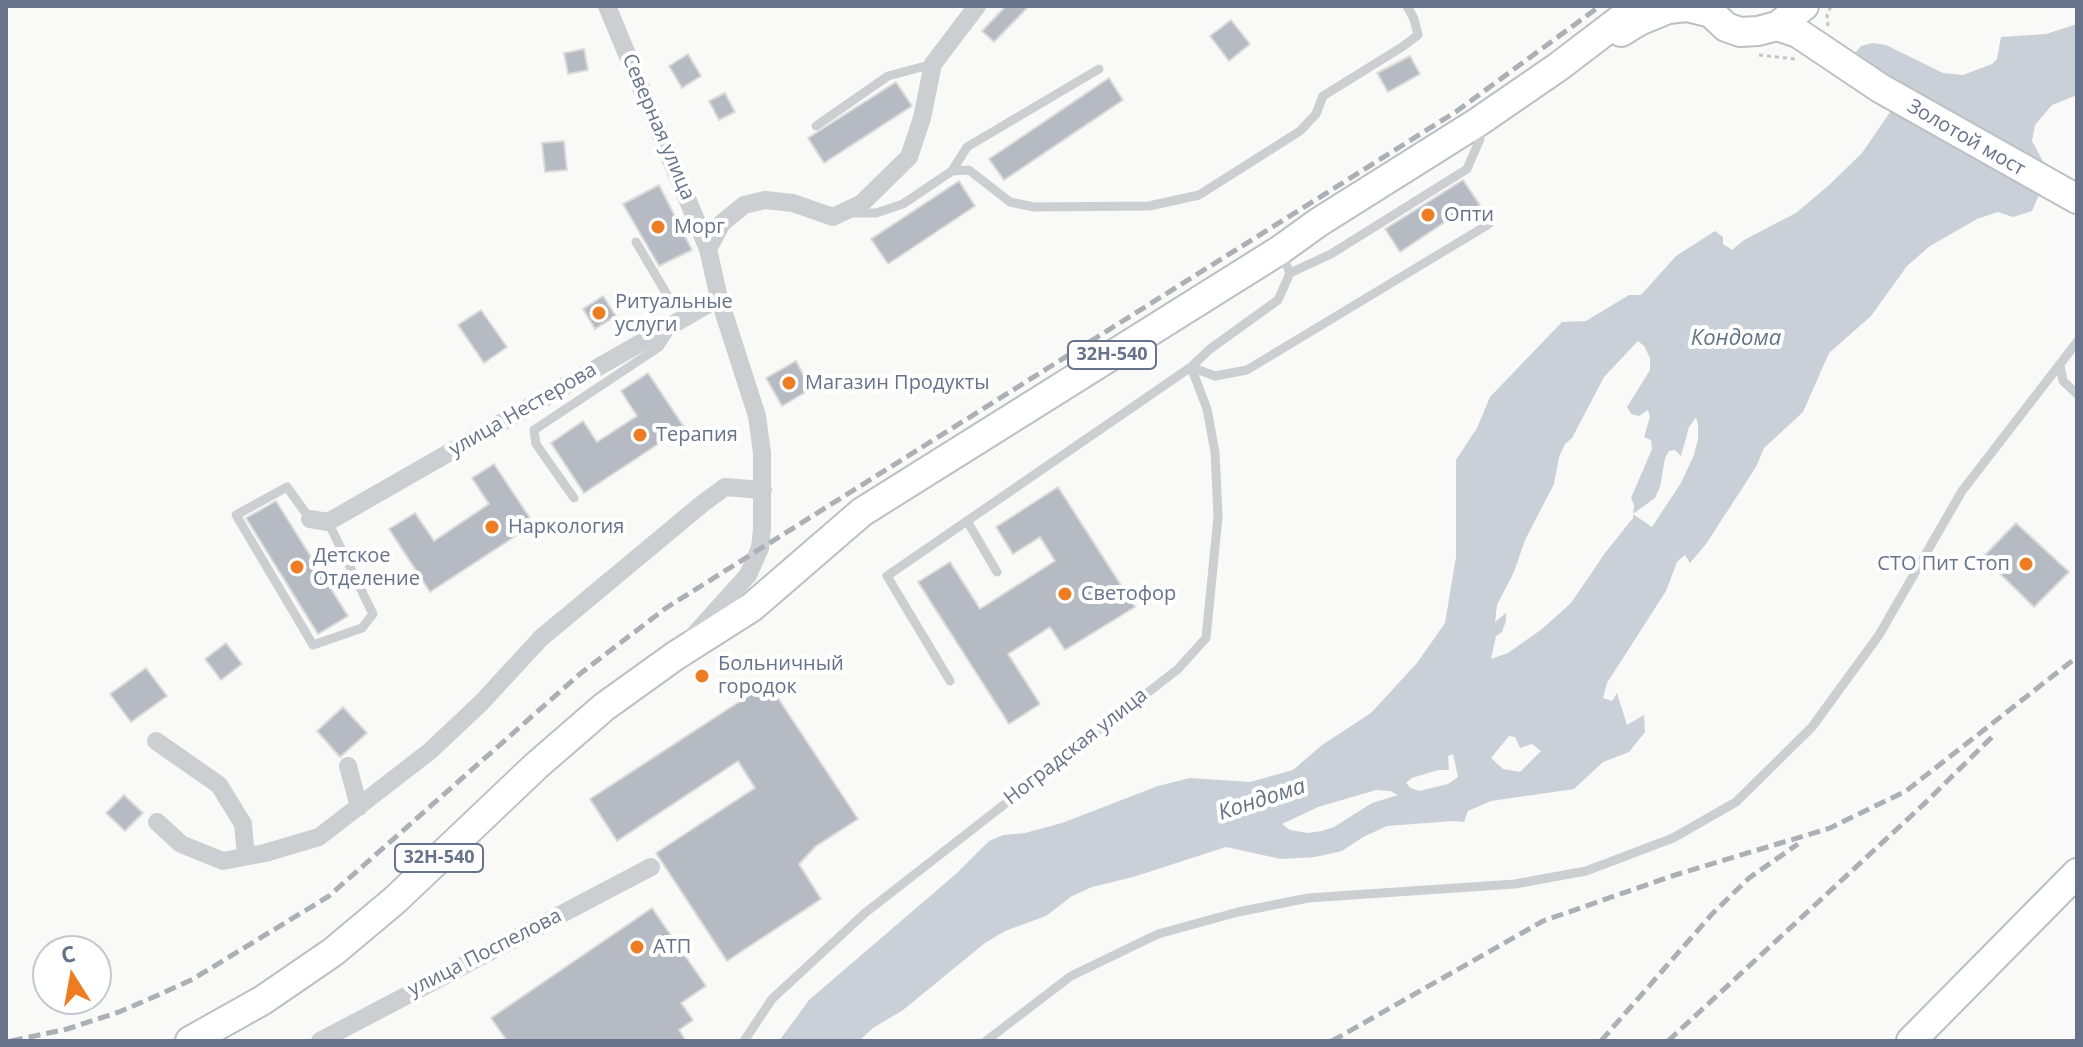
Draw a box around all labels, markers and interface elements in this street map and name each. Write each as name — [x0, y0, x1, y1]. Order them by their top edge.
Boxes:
street label: Северная улица — [616, 50, 700, 204]
street label: Золотой мост — [1903, 95, 2029, 181]
place label: Опти — [1444, 203, 1494, 227]
marker: Опти — [1419, 206, 1437, 224]
place label: Морг — [674, 215, 725, 239]
marker: Морг — [649, 218, 667, 236]
place label: Ритуальные услуги — [615, 290, 733, 337]
marker: Ритуальные услуги — [590, 304, 608, 322]
water label: Кондома — [1691, 326, 1781, 352]
road number: 32Н-540 — [1068, 341, 1156, 369]
street label: улица Нестерова — [445, 358, 601, 462]
place label: Магазин Продукты — [805, 371, 990, 395]
marker: Магазин Продукты — [780, 374, 798, 392]
place label: Терапия — [656, 423, 738, 447]
marker: Терапия — [631, 426, 649, 444]
place label: Наркология — [508, 515, 624, 539]
marker: Наркология — [483, 518, 501, 536]
place label: Детское Отделение — [313, 544, 420, 591]
place label: СТО Пит Стоп — [1877, 552, 2010, 576]
marker: СТО Пит Стоп — [2017, 555, 2035, 573]
marker: Детское Отделение — [288, 558, 306, 576]
place label: Светофор — [1081, 582, 1176, 606]
marker: Светофор — [1056, 585, 1074, 603]
place label: Больничный городок — [718, 652, 844, 699]
marker: Больничный городок — [693, 667, 711, 685]
street label: Ноградская улица — [1000, 684, 1152, 810]
water label: Кондома — [1215, 773, 1309, 827]
road number: 32Н-540 — [395, 844, 483, 872]
street label: улица Поспелова — [404, 904, 566, 1002]
north arrow — [32, 935, 112, 1015]
place label: АТП — [653, 935, 691, 959]
text: С — [58, 937, 78, 969]
marker: АТП — [628, 938, 646, 956]

